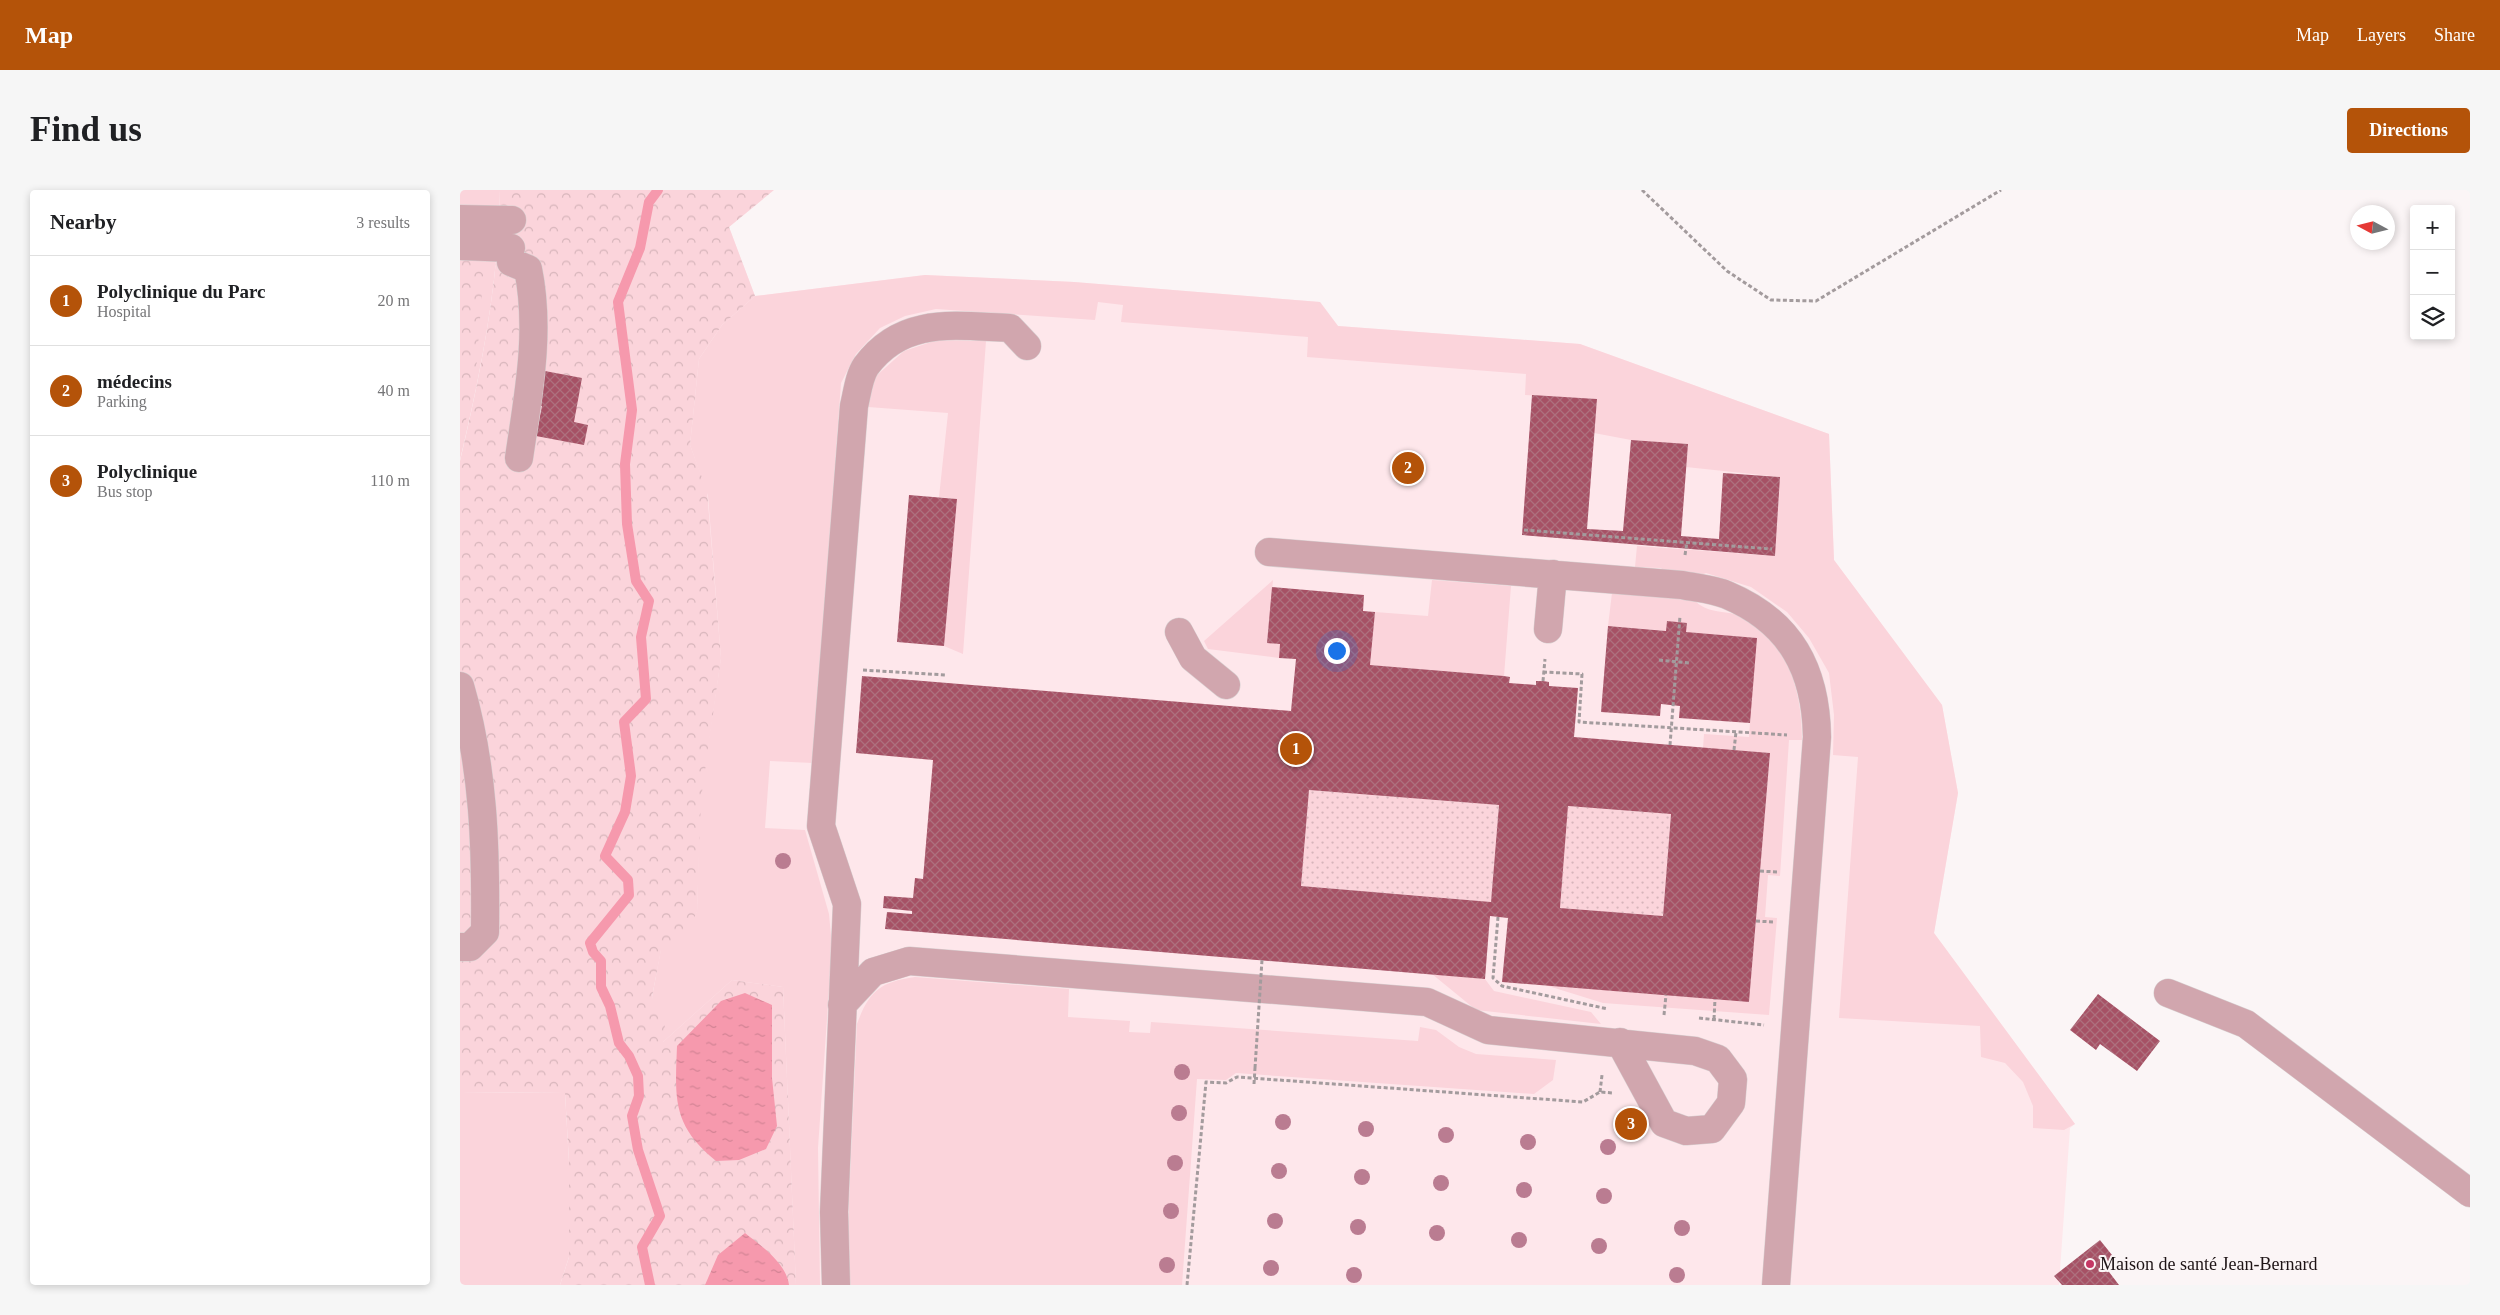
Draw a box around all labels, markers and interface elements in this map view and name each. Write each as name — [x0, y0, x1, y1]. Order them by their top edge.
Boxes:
text: Map — [25, 22, 73, 48]
text: Map — [2296, 25, 2329, 45]
text: Layers — [2357, 25, 2406, 45]
text: Share — [2434, 25, 2475, 45]
button: Directions — [2347, 108, 2470, 153]
text: Find us — [30, 110, 142, 149]
north arrow — [2350, 205, 2395, 250]
map controls — [2410, 205, 2455, 340]
button: + — [2410, 205, 2455, 250]
text: Nearby — [50, 210, 117, 234]
text: 3 results — [356, 214, 410, 231]
button: − — [2410, 250, 2455, 295]
text: Polyclinique du Parc — [97, 281, 266, 302]
text: 1 — [62, 292, 70, 309]
text: 20 m — [378, 292, 410, 309]
button: layers — [2410, 295, 2455, 340]
text: Hospital — [97, 303, 151, 320]
text: médecins — [97, 371, 172, 392]
text: 2 — [62, 382, 70, 399]
text: 40 m — [378, 382, 410, 399]
text: Parking — [97, 393, 147, 410]
pin: 2 — [1392, 449, 1424, 487]
text: Polyclinique — [97, 461, 197, 482]
text: 3 — [62, 472, 70, 489]
text: 110 m — [370, 472, 410, 489]
text: Bus stop — [97, 483, 153, 500]
your location — [1324, 638, 1350, 664]
pin: 1 — [1280, 730, 1312, 768]
pin: 3 — [1615, 1105, 1647, 1143]
place label: Maison de santé Jean-Bernard — [2100, 1254, 2317, 1274]
marker: Maison de santé Jean-Bernard — [2084, 1258, 2096, 1270]

